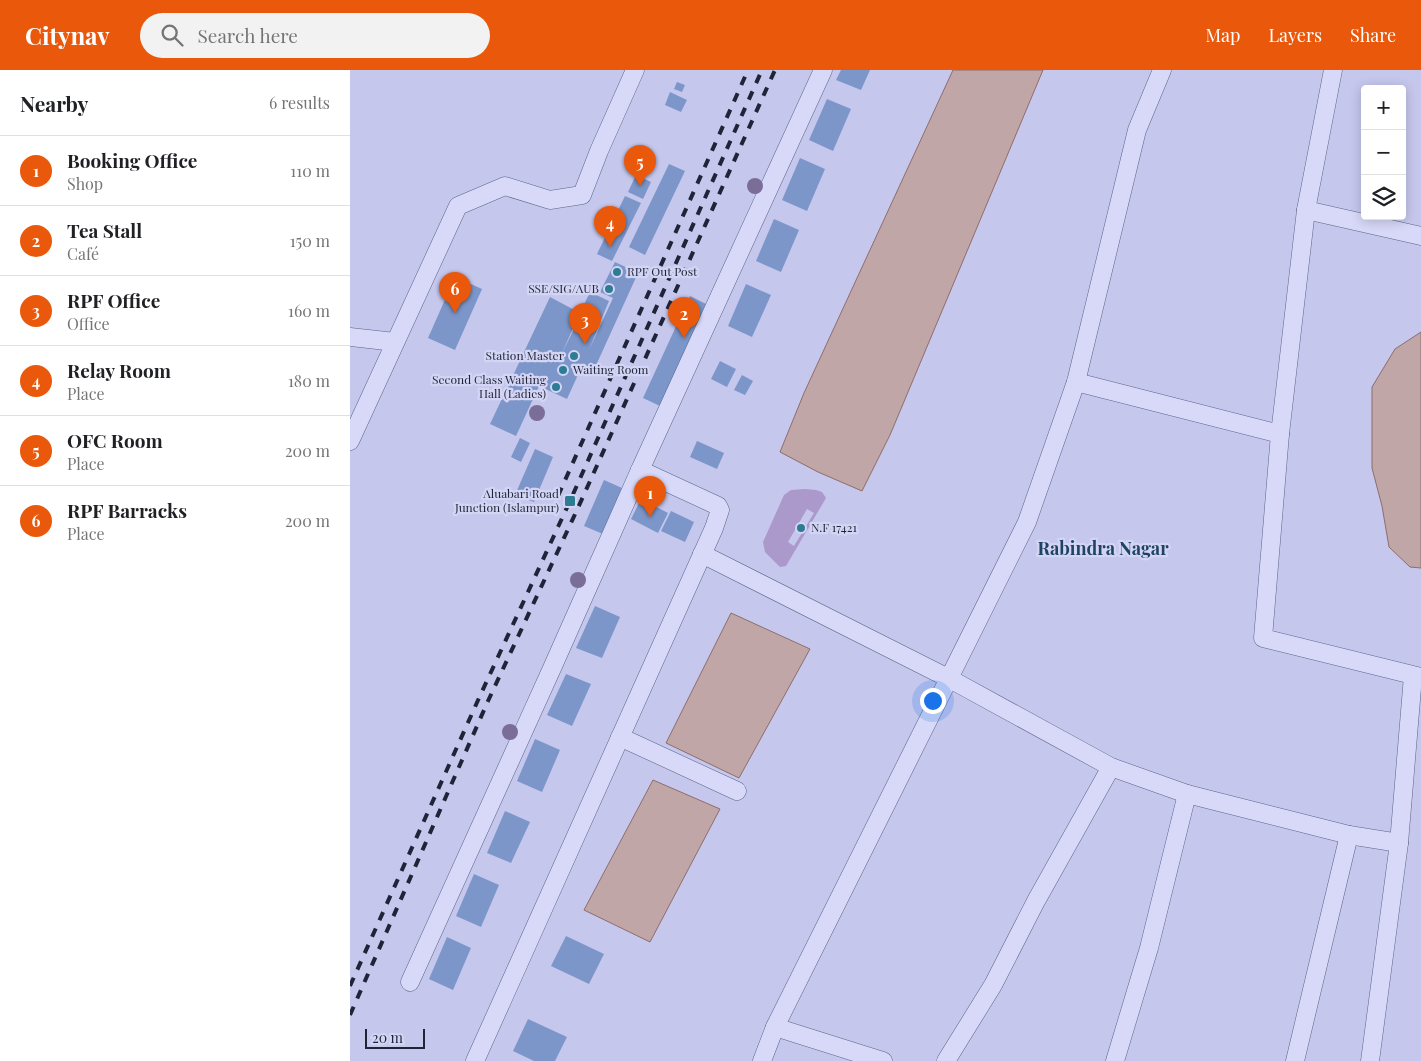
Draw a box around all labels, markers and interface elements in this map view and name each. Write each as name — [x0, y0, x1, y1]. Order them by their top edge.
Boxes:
search box — [140, 13, 490, 58]
text: Citynav — [25, 19, 110, 51]
icon: search — [158, 21, 186, 49]
text: Search here — [198, 22, 298, 48]
text: Map — [1205, 23, 1240, 47]
text: Layers — [1268, 23, 1322, 47]
text: Share — [1350, 23, 1396, 47]
map controls — [1361, 85, 1406, 220]
button: + — [1361, 85, 1406, 130]
text: Nearby — [20, 89, 89, 117]
text: 6 results — [269, 92, 330, 113]
button: − — [1361, 130, 1406, 175]
pin: 5 — [624, 145, 656, 186]
text: Booking Office — [67, 147, 197, 173]
text: 1 — [33, 160, 39, 181]
text: 110 m — [290, 160, 330, 181]
text: Shop — [67, 173, 103, 194]
button: layers — [1361, 175, 1406, 220]
pin: 4 — [594, 206, 626, 247]
text: Tea Stall — [67, 217, 142, 243]
text: 2 — [32, 230, 40, 251]
text: 150 m — [290, 230, 330, 251]
text: Café — [67, 243, 99, 264]
place label: RPF Out Post — [627, 263, 698, 279]
marker: RPF Out Post — [611, 266, 623, 278]
pin: 6 — [439, 272, 471, 313]
place label: SSE/SIG/AUB — [528, 280, 599, 296]
marker: SSE/SIG/AUB — [603, 283, 615, 295]
text: RPF Office — [67, 287, 160, 313]
pin: 2 — [668, 297, 700, 338]
text: 3 — [32, 300, 40, 321]
text: 160 m — [288, 300, 330, 321]
pin: 3 — [569, 303, 601, 344]
text: Office — [67, 313, 110, 334]
place label: Station Master — [485, 347, 565, 363]
marker: Station Master — [568, 350, 580, 362]
text: Relay Room — [67, 357, 171, 383]
place label: Waiting Room — [572, 361, 649, 377]
marker: Waiting Room — [557, 364, 569, 376]
text: 4 — [32, 370, 40, 391]
text: 180 m — [288, 370, 330, 391]
place label: Second Class Waiting Hall (Ladies) — [432, 371, 547, 401]
marker: Second Class Waiting Hall (Ladies) — [550, 381, 562, 393]
text: Place — [67, 383, 105, 404]
text: OFC Room — [67, 427, 163, 453]
text: 5 — [32, 440, 40, 461]
text: 200 m — [285, 440, 330, 461]
text: Place — [67, 453, 105, 474]
pin: 1 — [634, 476, 666, 517]
place label: Aluabari Road Junction (Islampur) — [454, 485, 559, 515]
marker: Aluabari Road Junction (Islampur) — [563, 494, 577, 508]
text: RPF Barracks — [67, 497, 187, 523]
text: 6 — [32, 510, 40, 531]
text: 200 m — [285, 510, 330, 531]
place label: N.F 17421 — [811, 519, 857, 535]
marker: N.F 17421 — [795, 522, 807, 534]
text: Place — [67, 523, 105, 544]
district label: Rabindra Nagar — [1037, 536, 1169, 560]
your location — [920, 688, 946, 714]
scale bar — [365, 1026, 425, 1049]
text: 20 m — [372, 1028, 403, 1047]

